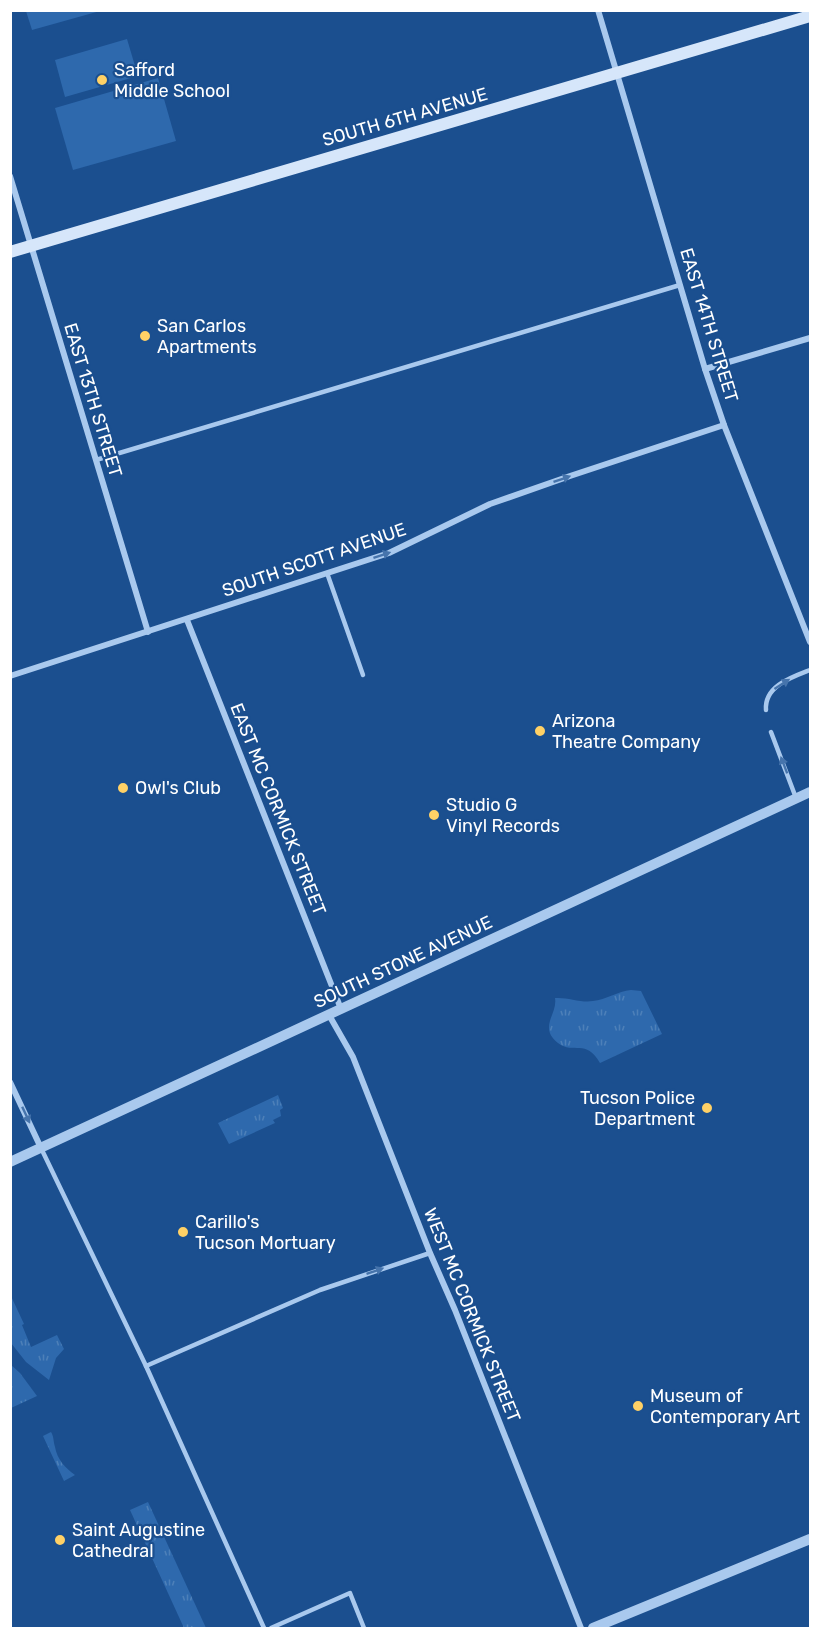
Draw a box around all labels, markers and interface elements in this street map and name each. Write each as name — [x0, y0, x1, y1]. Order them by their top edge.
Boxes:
place label: Safford Middle School — [114, 59, 230, 102]
marker: Safford Middle School — [95, 73, 109, 87]
street label: SOUTH 6TH AVENUE — [320, 83, 490, 151]
street label: EAST 14TH STREET — [675, 245, 743, 405]
place label: San Carlos Apartments — [157, 315, 257, 358]
street label: EAST 13TH STREET — [59, 320, 127, 480]
marker: San Carlos Apartments — [138, 329, 152, 343]
one-way arrow — [553, 473, 571, 483]
street label: SOUTH SCOTT AVENUE — [219, 518, 409, 602]
one-way arrow — [373, 550, 391, 559]
one-way arrow — [773, 679, 790, 690]
street label: EAST MC CORMICK STREET — [225, 700, 331, 918]
place label: Arizona Theatre Company — [552, 710, 701, 753]
marker: Arizona Theatre Company — [533, 724, 547, 738]
one-way arrow — [778, 756, 788, 774]
place label: Owl's Club — [135, 777, 221, 799]
marker: Owl's Club — [116, 781, 130, 795]
place label: Studio G Vinyl Records — [446, 794, 560, 837]
marker: Studio G Vinyl Records — [427, 808, 441, 822]
street label: SOUTH STONE AVENUE — [310, 911, 496, 1013]
place label: Tucson Police Department — [580, 1087, 695, 1130]
marker: Tucson Police Department — [700, 1101, 714, 1115]
one-way arrow — [21, 1107, 30, 1124]
street label: WEST MC CORMICK STREET — [419, 1205, 525, 1425]
place label: Carillo's Tucson Mortuary — [195, 1211, 336, 1254]
marker: Carillo's Tucson Mortuary — [176, 1225, 190, 1239]
one-way arrow — [366, 1266, 384, 1276]
place label: Museum of Contemporary Art — [650, 1385, 800, 1428]
marker: Museum of Contemporary Art — [631, 1399, 645, 1413]
place label: Saint Augustine Cathedral — [72, 1519, 205, 1562]
marker: Saint Augustine Cathedral — [53, 1533, 67, 1547]

